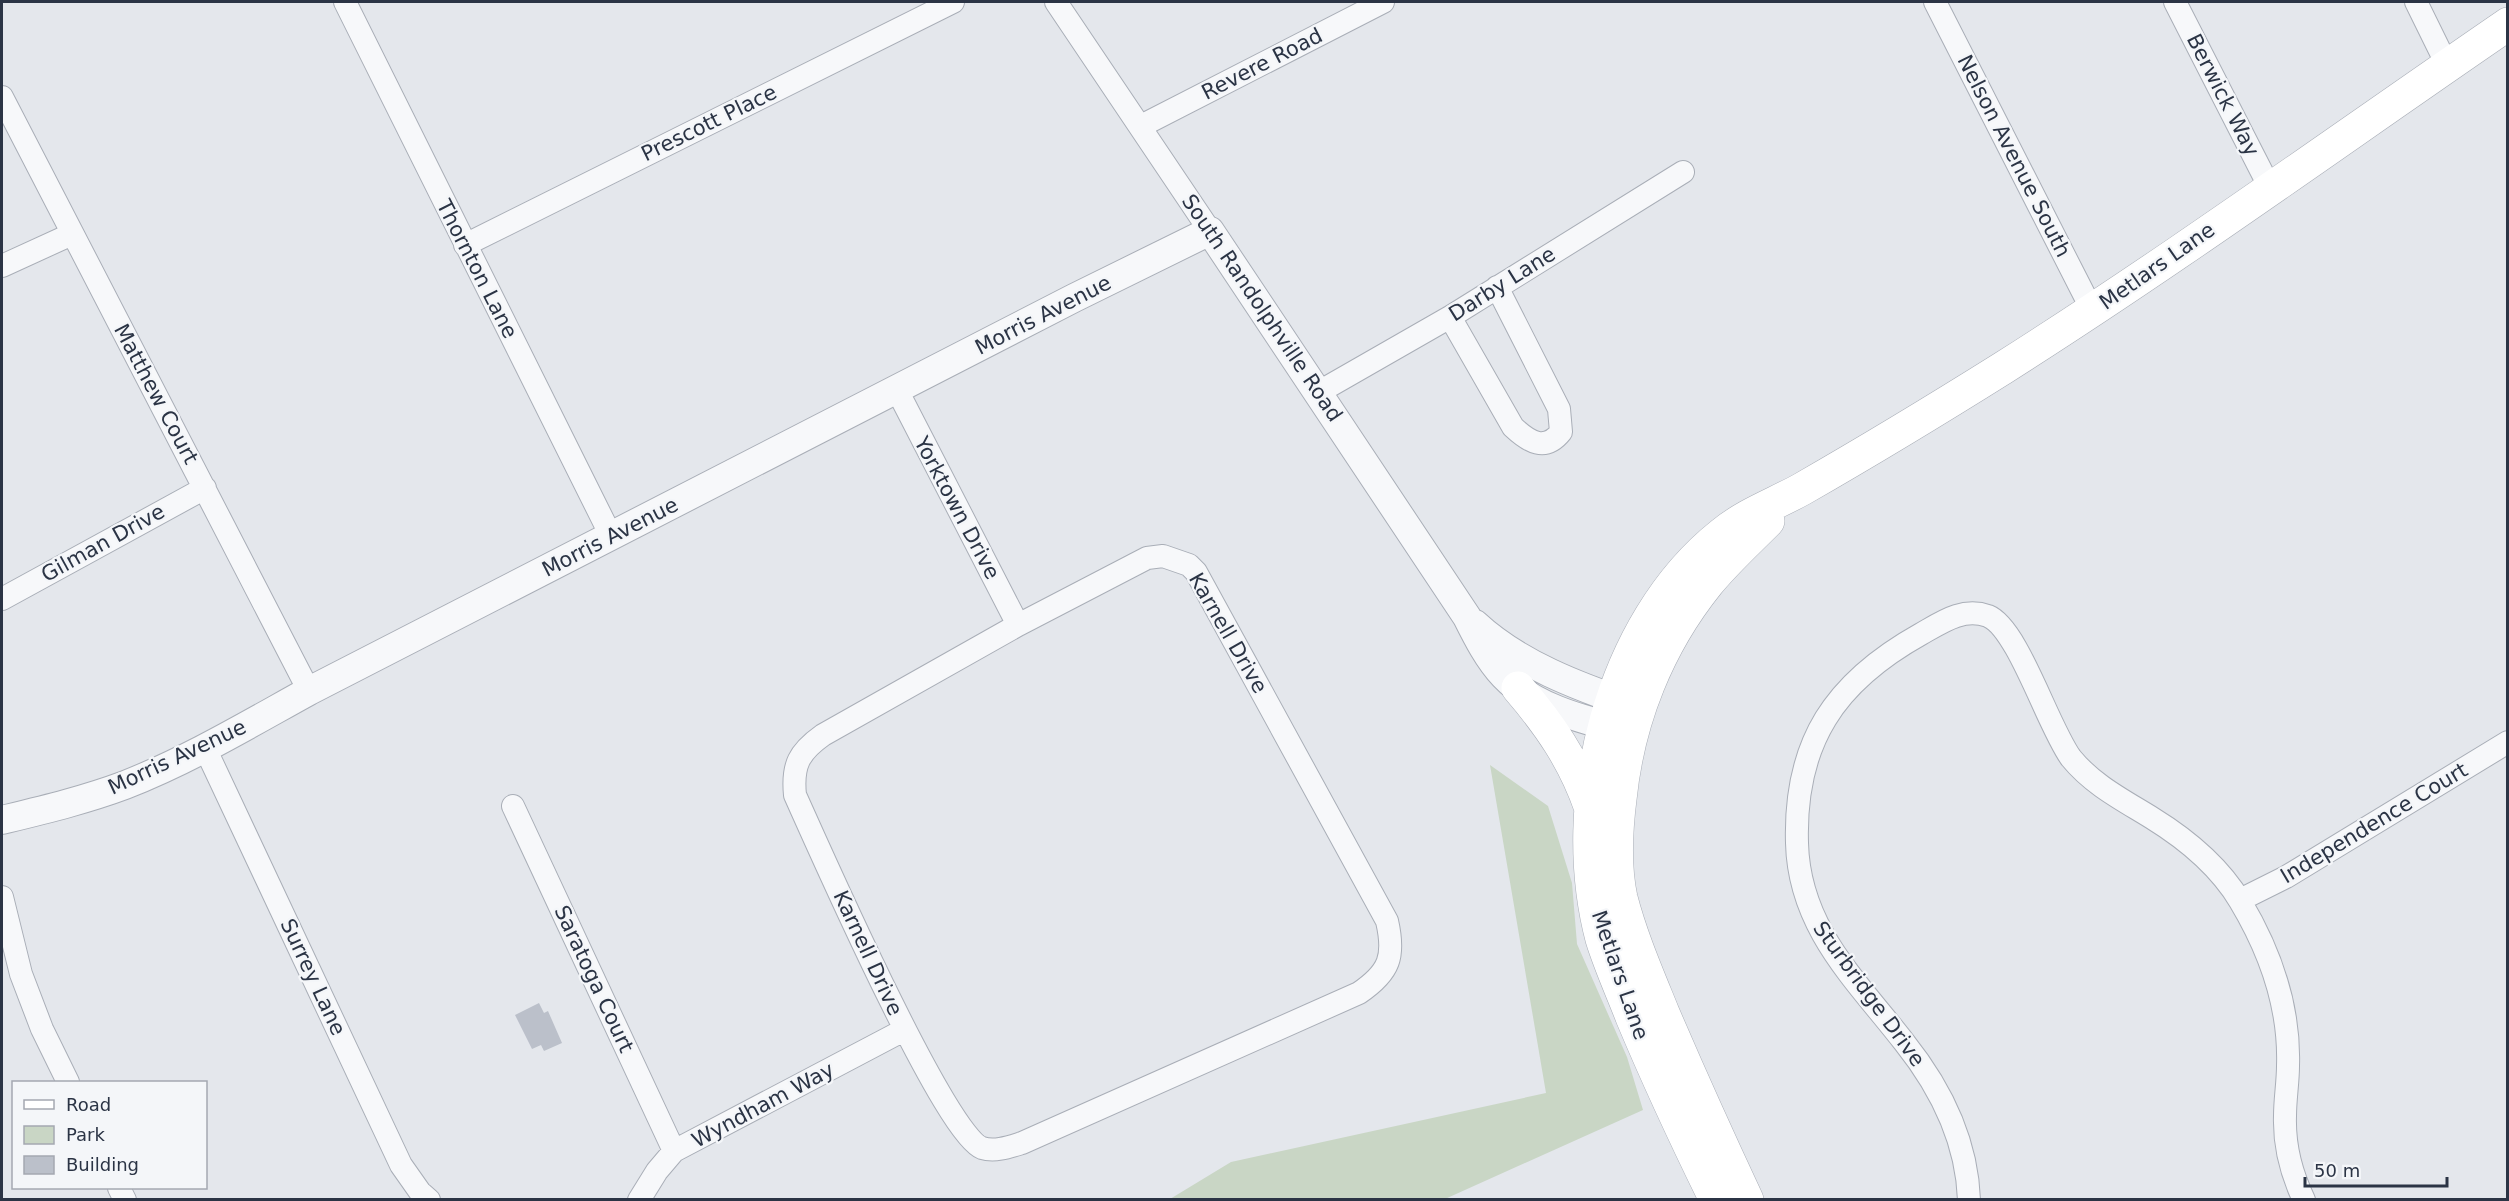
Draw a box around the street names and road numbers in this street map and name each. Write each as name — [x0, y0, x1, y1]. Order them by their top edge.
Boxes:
street label: Revere Road — [1198, 23, 1326, 105]
street label: Berwick Way — [2182, 30, 2264, 160]
street label: Nelson Avenue South — [1952, 51, 2076, 261]
street label: Prescott Place — [637, 80, 781, 166]
street label: South Randolphville Road — [1177, 190, 1347, 426]
street label: Thornton Lane — [431, 195, 522, 342]
street label: Metlars Lane — [2095, 217, 2219, 315]
street label: Darby Lane — [1444, 242, 1560, 326]
street label: Morris Avenue — [971, 270, 1115, 360]
street label: Matthew Court — [109, 320, 203, 468]
street label: Yorktown Drive — [909, 432, 1005, 583]
street label: Morris Avenue — [538, 492, 682, 582]
street label: Gilman Drive — [37, 499, 169, 587]
street label: Karnell Drive — [1184, 568, 1272, 698]
street label: Morris Avenue — [104, 715, 250, 799]
street label: Independence Court — [2276, 758, 2472, 888]
street label: Karnell Drive — [829, 887, 907, 1019]
street label: Saratoga Court — [549, 902, 639, 1056]
street label: Metlars Lane — [1587, 907, 1653, 1043]
street label: Surrey Lane — [276, 915, 350, 1039]
street label: Sturbridge Drive — [1808, 917, 1930, 1071]
street label: Wyndham Way — [688, 1057, 838, 1153]

